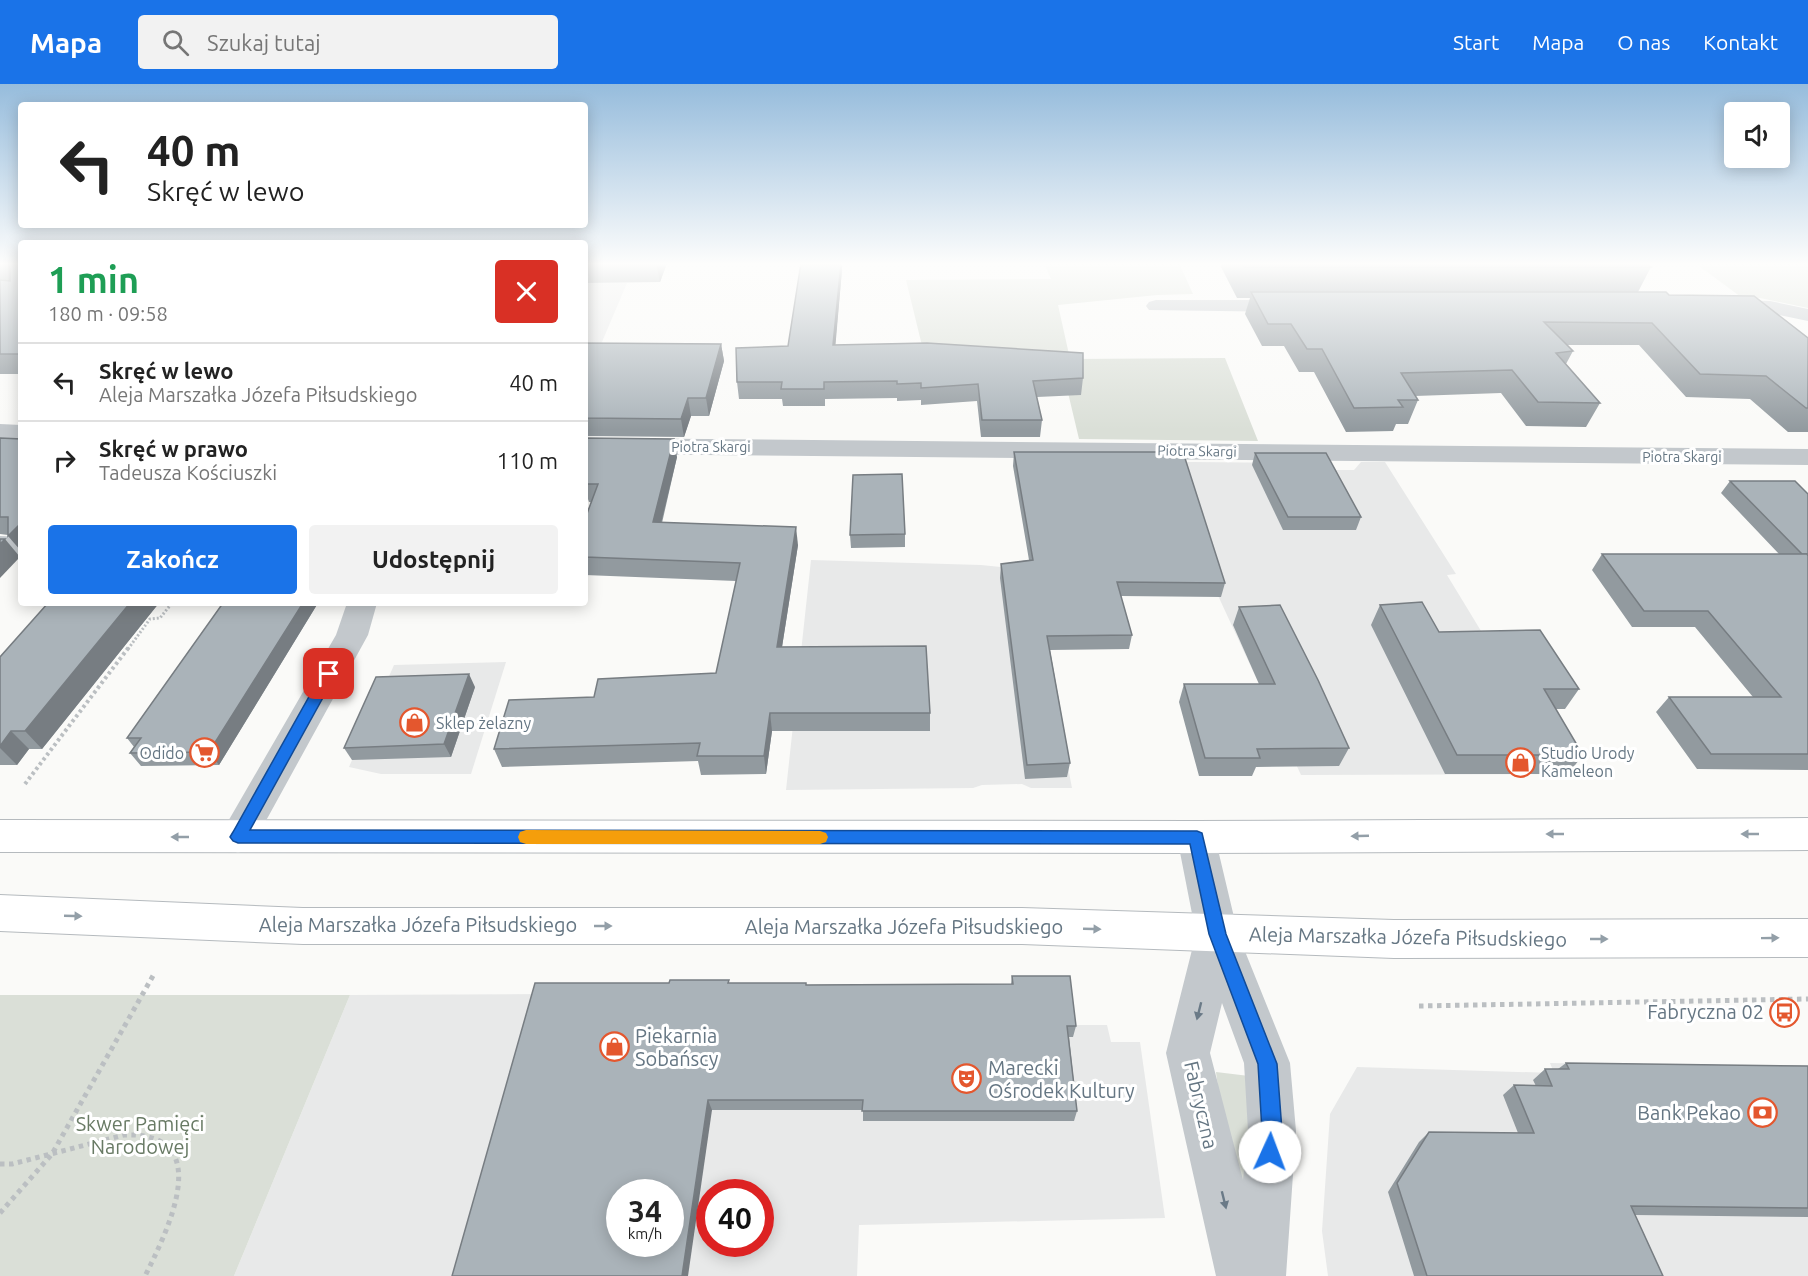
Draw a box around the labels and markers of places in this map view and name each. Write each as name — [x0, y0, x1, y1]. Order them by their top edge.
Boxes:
pin — [303, 648, 354, 699]
shop icon: Sklep żelazny — [399, 707, 431, 739]
place label: Sklep żelazny — [436, 714, 531, 732]
supermarket icon: Odido — [189, 737, 221, 769]
place label: Odido — [140, 744, 184, 762]
place label: Studio Urody Kameleon — [1541, 744, 1635, 780]
shop icon: Studio Urody Kameleon — [1504, 746, 1536, 778]
bus stop icon: Fabryczna 02 — [1769, 996, 1801, 1028]
place label: Fabryczna 02 — [1647, 1000, 1764, 1023]
place label: Piekarnia Sobańscy — [635, 1024, 719, 1070]
shop icon: Piekarnia Sobańscy — [598, 1031, 630, 1063]
place label: Marecki Ośrodek Kultury — [988, 1056, 1135, 1102]
theatre icon: Marecki Ośrodek Kultury — [951, 1063, 983, 1095]
bank icon: Bank Pekao — [1746, 1097, 1778, 1129]
place label: Bank Pekao — [1637, 1101, 1741, 1124]

